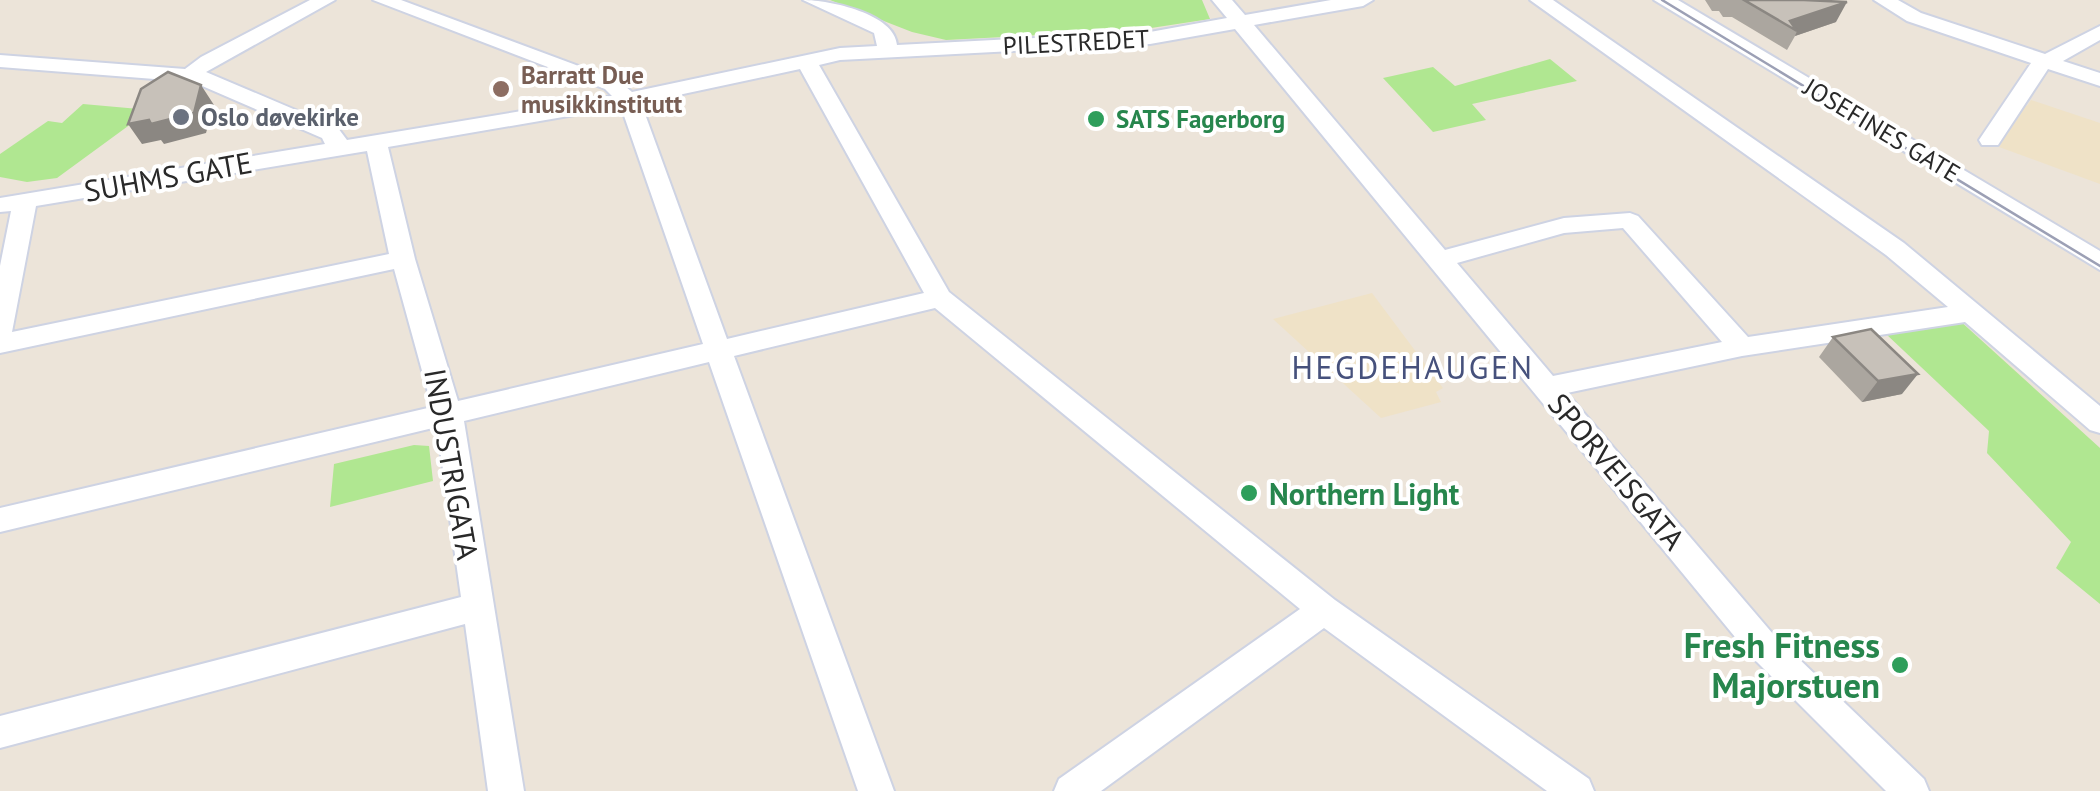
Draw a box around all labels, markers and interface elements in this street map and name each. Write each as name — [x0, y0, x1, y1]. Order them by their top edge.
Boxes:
street label: PILESTREDET — [1002, 22, 1150, 62]
place label: Barratt Due musikkinstitutt — [521, 59, 682, 120]
street label: JOSEFINES GATE — [1797, 70, 1966, 189]
marker: Barratt Due musikkinstitutt — [490, 78, 512, 100]
place label: Oslo døvekirke — [201, 101, 359, 133]
place label: SATS Fagerborg — [1116, 103, 1285, 135]
marker: Oslo døvekirke — [170, 106, 192, 128]
marker: SATS Fagerborg — [1085, 108, 1107, 130]
street label: SUHMS GATE — [81, 142, 255, 210]
district label: HEGDEHAUGEN — [1291, 346, 1535, 388]
street label: INDUSTRIGATA — [416, 365, 488, 563]
street label: SPORVEISGATA — [1540, 385, 1694, 558]
place label: Northern Light — [1269, 474, 1460, 513]
marker: Northern Light — [1238, 482, 1260, 504]
place label: Fresh Fitness Majorstuen — [1684, 622, 1880, 708]
marker: Fresh Fitness Majorstuen — [1889, 654, 1911, 676]

